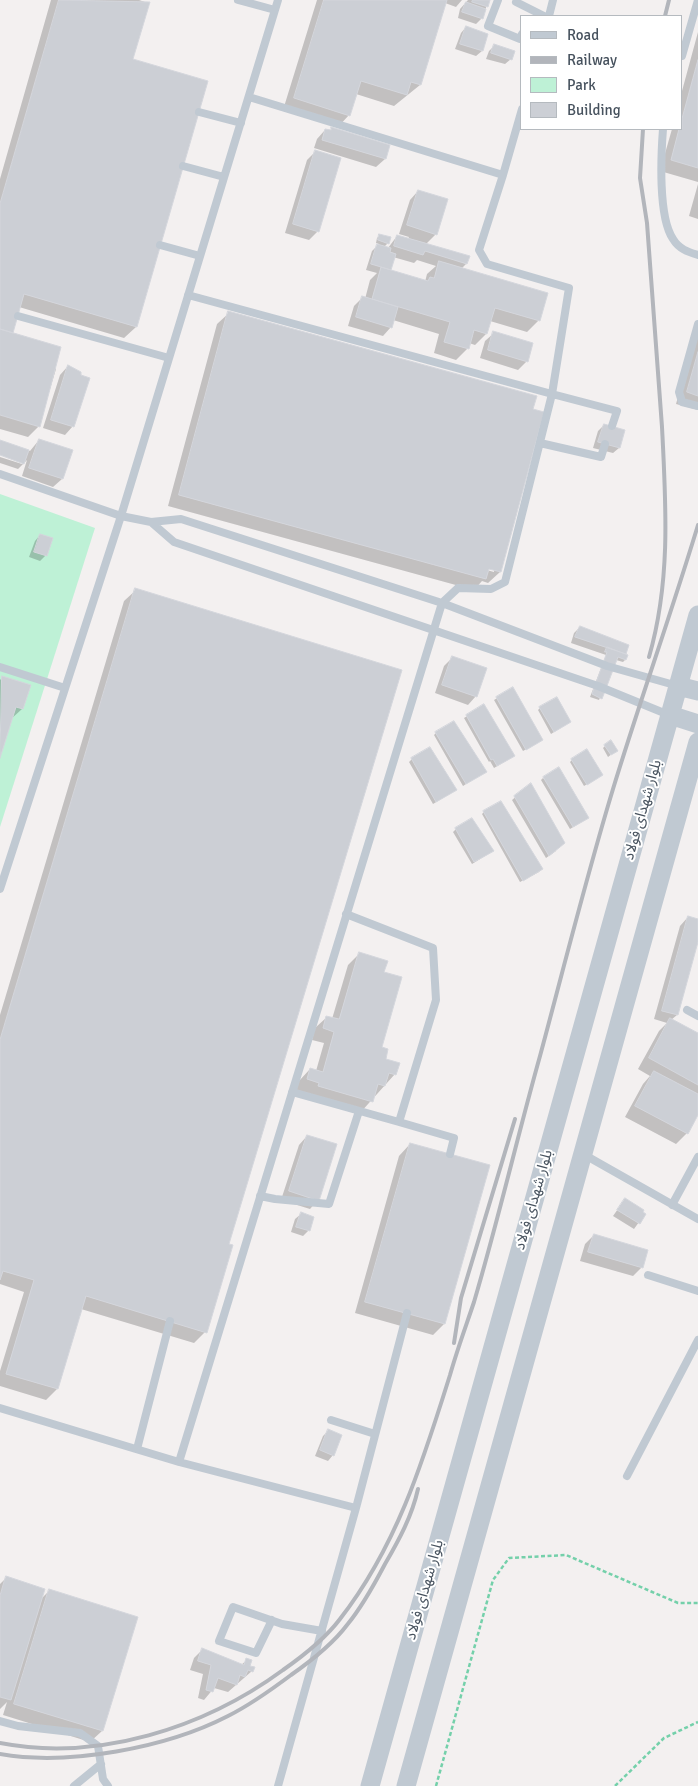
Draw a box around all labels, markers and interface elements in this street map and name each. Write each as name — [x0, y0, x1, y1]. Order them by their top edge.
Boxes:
legend — [520, 15, 683, 130]
text: Road — [567, 26, 599, 44]
text: Railway — [567, 51, 617, 69]
text: Park — [567, 76, 596, 94]
text: Building — [567, 101, 621, 119]
street label: بلوار شهدای فولاد — [620, 758, 666, 862]
street label: بلوار شهدای فولاد — [511, 1148, 557, 1252]
street label: بلوار شهدای فولاد — [402, 1538, 448, 1642]

